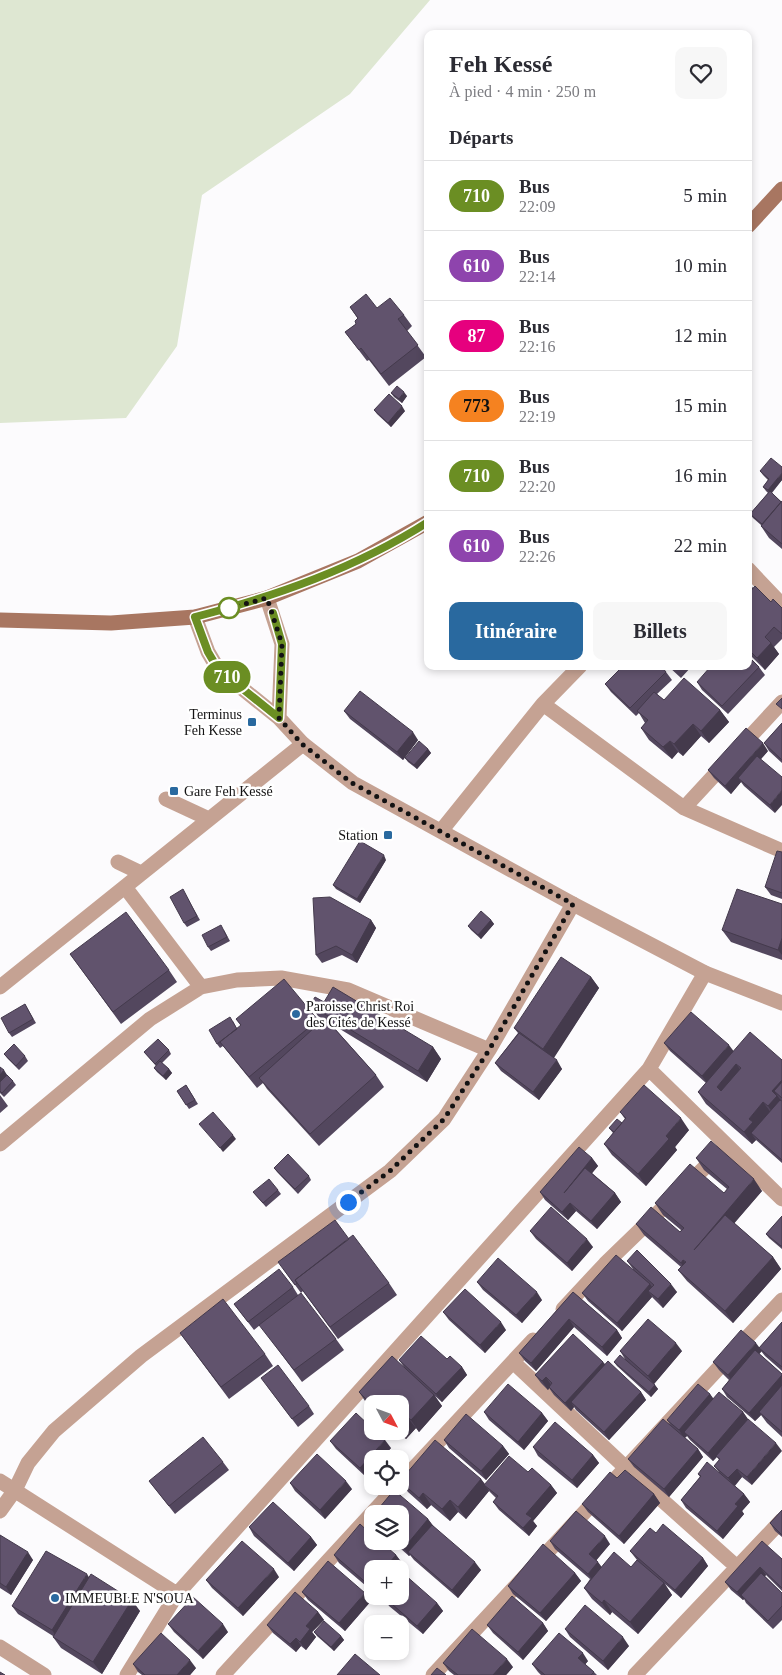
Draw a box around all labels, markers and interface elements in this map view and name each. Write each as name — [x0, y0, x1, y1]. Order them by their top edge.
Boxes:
button: heart — [675, 47, 727, 99]
text: Feh Kessé — [449, 51, 552, 77]
text: À pied · 4 min · 250 m — [449, 83, 596, 100]
text: Départs — [449, 127, 513, 148]
text: Bus — [519, 176, 550, 197]
text: 5 min — [683, 185, 727, 206]
text: 710 — [463, 186, 490, 206]
text: 22:09 — [519, 198, 555, 215]
text: Bus — [519, 246, 550, 267]
text: 10 min — [674, 255, 727, 276]
text: 610 — [463, 256, 490, 276]
text: 22:14 — [519, 268, 555, 285]
text: Bus — [519, 316, 550, 337]
text: 12 min — [674, 325, 727, 346]
text: 87 — [468, 326, 486, 346]
text: 22:16 — [519, 338, 555, 355]
text: Bus — [519, 386, 550, 407]
text: 15 min — [674, 395, 727, 416]
text: 773 — [463, 396, 490, 416]
text: 22:19 — [519, 408, 555, 425]
text: Bus — [519, 456, 550, 477]
text: 16 min — [674, 465, 727, 486]
text: 710 — [463, 466, 490, 486]
text: 22:20 — [519, 478, 555, 495]
text: Bus — [519, 526, 550, 547]
text: 22 min — [674, 535, 727, 556]
text: 610 — [463, 536, 490, 556]
text: 22:26 — [519, 548, 555, 565]
unlabelled marker — [218, 597, 240, 619]
button: Itinéraire — [449, 602, 583, 660]
button: Billets — [593, 602, 727, 660]
line badge: 710 — [198, 661, 256, 693]
text: 710 — [214, 667, 241, 687]
place label: Terminus Feh Kesse — [184, 707, 242, 738]
marker: Terminus Feh Kesse — [246, 716, 258, 728]
place label: Gare Feh Kessé — [184, 784, 273, 799]
marker: Gare Feh Kessé — [168, 785, 180, 797]
place label: Station — [338, 828, 378, 843]
marker: Station — [382, 829, 394, 841]
place label: Paroisse Christ Roi des Cités de Kessé — [306, 999, 414, 1030]
marker: Paroisse Christ Roi des Cités de Kessé — [290, 1008, 302, 1020]
your location — [336, 1190, 361, 1215]
north arrow — [364, 1395, 409, 1440]
map controls — [364, 1395, 409, 1660]
button: locate — [364, 1450, 409, 1495]
button: layers — [364, 1505, 409, 1550]
button: + — [364, 1560, 409, 1605]
place label: IMMEUBLE N'SOUA — [65, 1591, 195, 1606]
marker: IMMEUBLE N'SOUA — [49, 1592, 61, 1604]
button: − — [364, 1615, 409, 1660]

